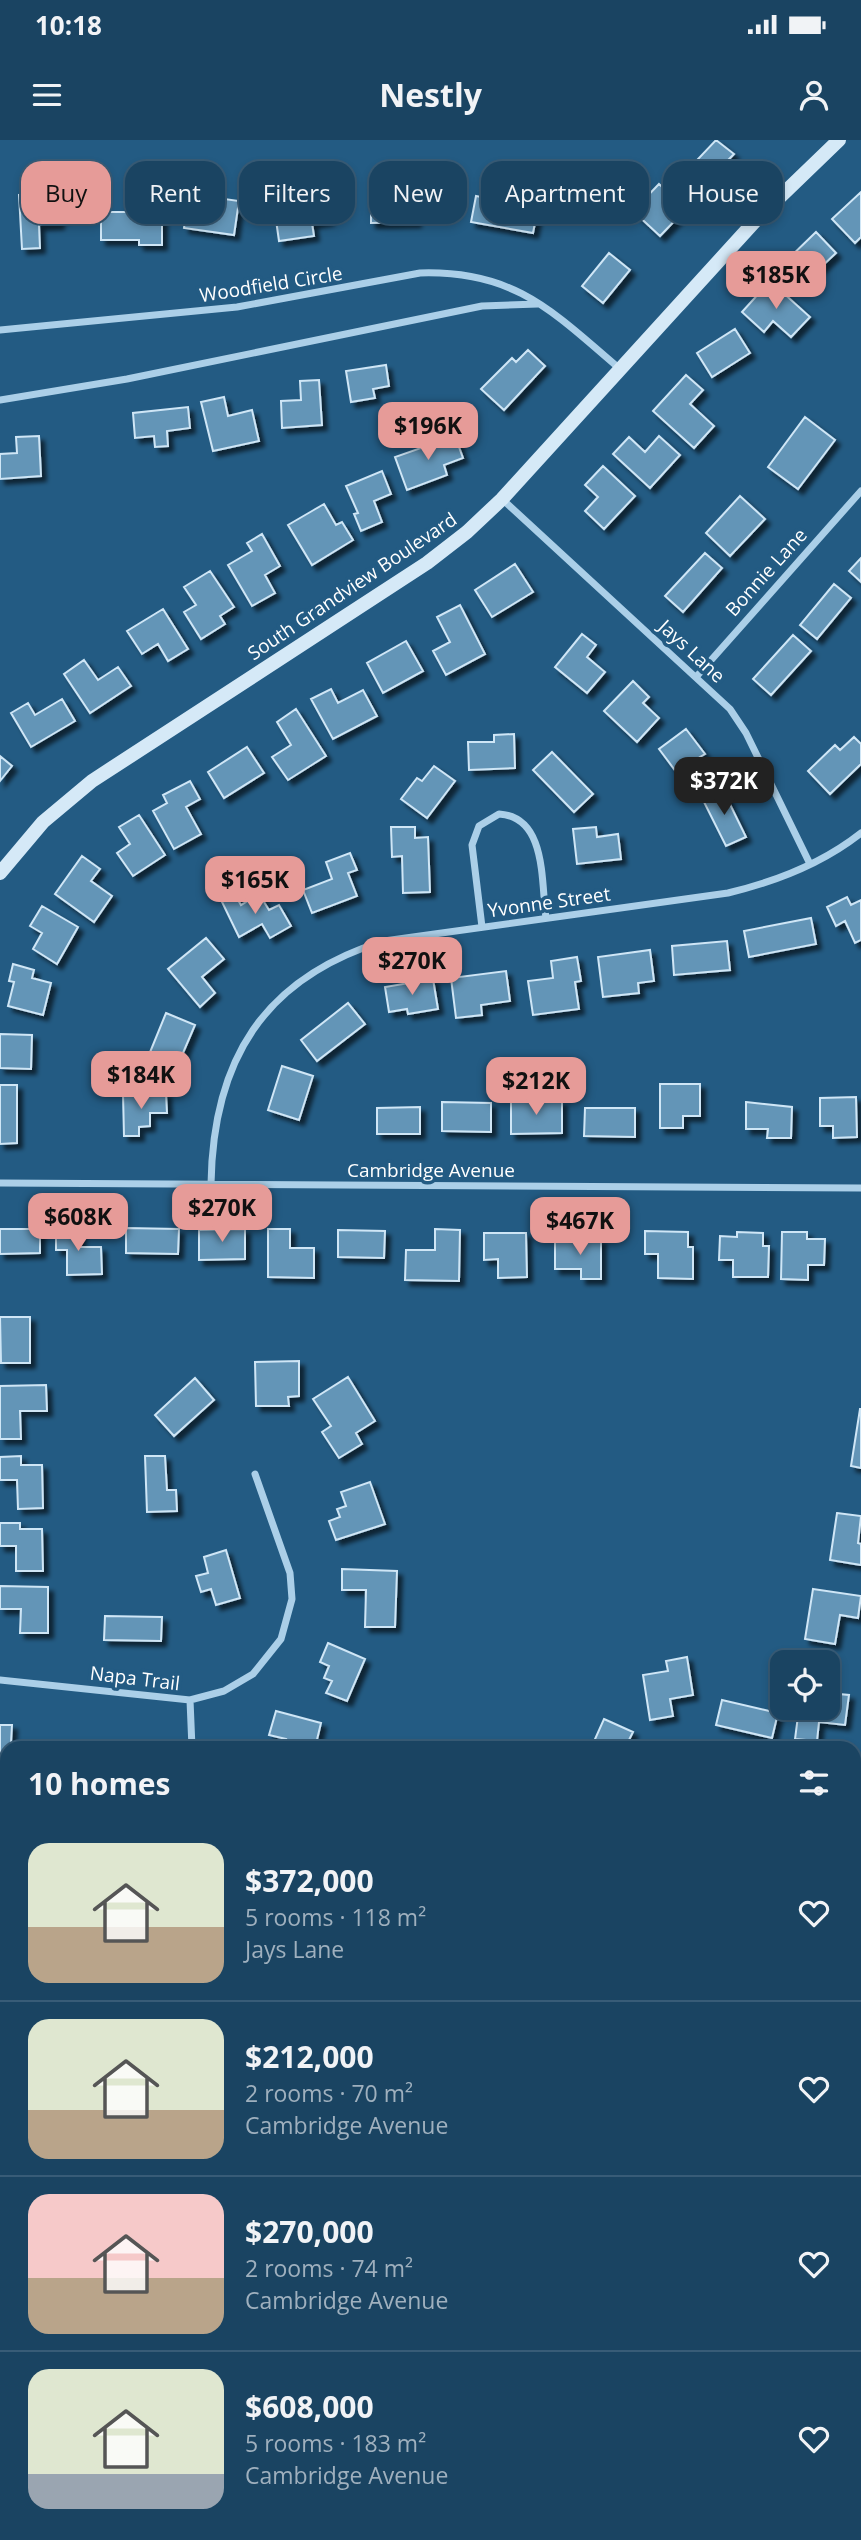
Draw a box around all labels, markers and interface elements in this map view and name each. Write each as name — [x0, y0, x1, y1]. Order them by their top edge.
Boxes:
text: 10:18 — [35, 7, 102, 43]
text: Nestly — [379, 73, 482, 116]
icon: menu — [28, 76, 66, 114]
icon: person — [795, 76, 833, 114]
chip: Buy — [21, 161, 111, 224]
chip: Rent — [125, 161, 225, 224]
chip: Filters — [239, 161, 355, 224]
chip: New — [369, 161, 467, 224]
chip: Apartment — [481, 161, 649, 224]
chip: House — [663, 161, 783, 224]
pin: $185K — [727, 251, 825, 311]
text: $185K — [742, 258, 810, 290]
street label: Woodfield Circle — [198, 260, 344, 308]
pin: $196K — [379, 402, 477, 462]
text: $196K — [394, 409, 462, 441]
street label: South Grandview Boulevard — [242, 506, 462, 666]
street label: Bonnie Lane — [719, 522, 813, 622]
street label: Jays Lane — [652, 612, 731, 688]
pin: $372K — [675, 758, 773, 817]
text: $372K — [690, 764, 758, 796]
pin: $165K — [206, 856, 304, 916]
text: $165K — [221, 863, 289, 895]
street label: Yvonne Street — [486, 881, 612, 923]
pin: $270K — [363, 938, 461, 997]
text: $270K — [378, 944, 446, 976]
pin: $184K — [92, 1052, 190, 1111]
text: $184K — [107, 1058, 175, 1090]
pin: $212K — [487, 1058, 585, 1117]
text: $212K — [502, 1064, 570, 1096]
street label: Cambridge Avenue — [347, 1157, 515, 1183]
pin: $270K — [173, 1184, 271, 1244]
text: $270K — [188, 1191, 256, 1223]
pin: $608K — [29, 1194, 127, 1253]
pin: $467K — [531, 1198, 629, 1257]
text: $608K — [44, 1200, 112, 1232]
text: $467K — [546, 1204, 614, 1236]
map controls — [770, 1650, 840, 1720]
button: locate — [770, 1650, 840, 1720]
street label: Napa Trail — [89, 1660, 181, 1696]
text: 10 homes — [28, 1763, 171, 1804]
icon: filters — [795, 1764, 833, 1802]
text: $372,000 — [245, 1860, 374, 1901]
icon: home — [84, 1871, 168, 1955]
icon: heart — [795, 1894, 833, 1932]
text: 5 rooms · 118 m² — [245, 1901, 426, 1933]
text: Jays Lane — [245, 1933, 344, 1965]
text: $212,000 — [245, 2036, 374, 2077]
icon: home — [84, 2047, 168, 2131]
icon: heart — [795, 2070, 833, 2108]
text: 2 rooms · 70 m² — [245, 2077, 413, 2109]
text: Cambridge Avenue — [245, 2109, 448, 2141]
text: $270,000 — [245, 2211, 374, 2252]
icon: home — [84, 2222, 168, 2306]
icon: heart — [795, 2245, 833, 2283]
text: 2 rooms · 74 m² — [245, 2252, 413, 2284]
text: Cambridge Avenue — [245, 2284, 448, 2316]
text: $608,000 — [245, 2386, 374, 2427]
icon: home — [84, 2397, 168, 2481]
icon: heart — [795, 2420, 833, 2458]
text: 5 rooms · 183 m² — [245, 2427, 426, 2459]
text: Cambridge Avenue — [245, 2459, 448, 2491]

